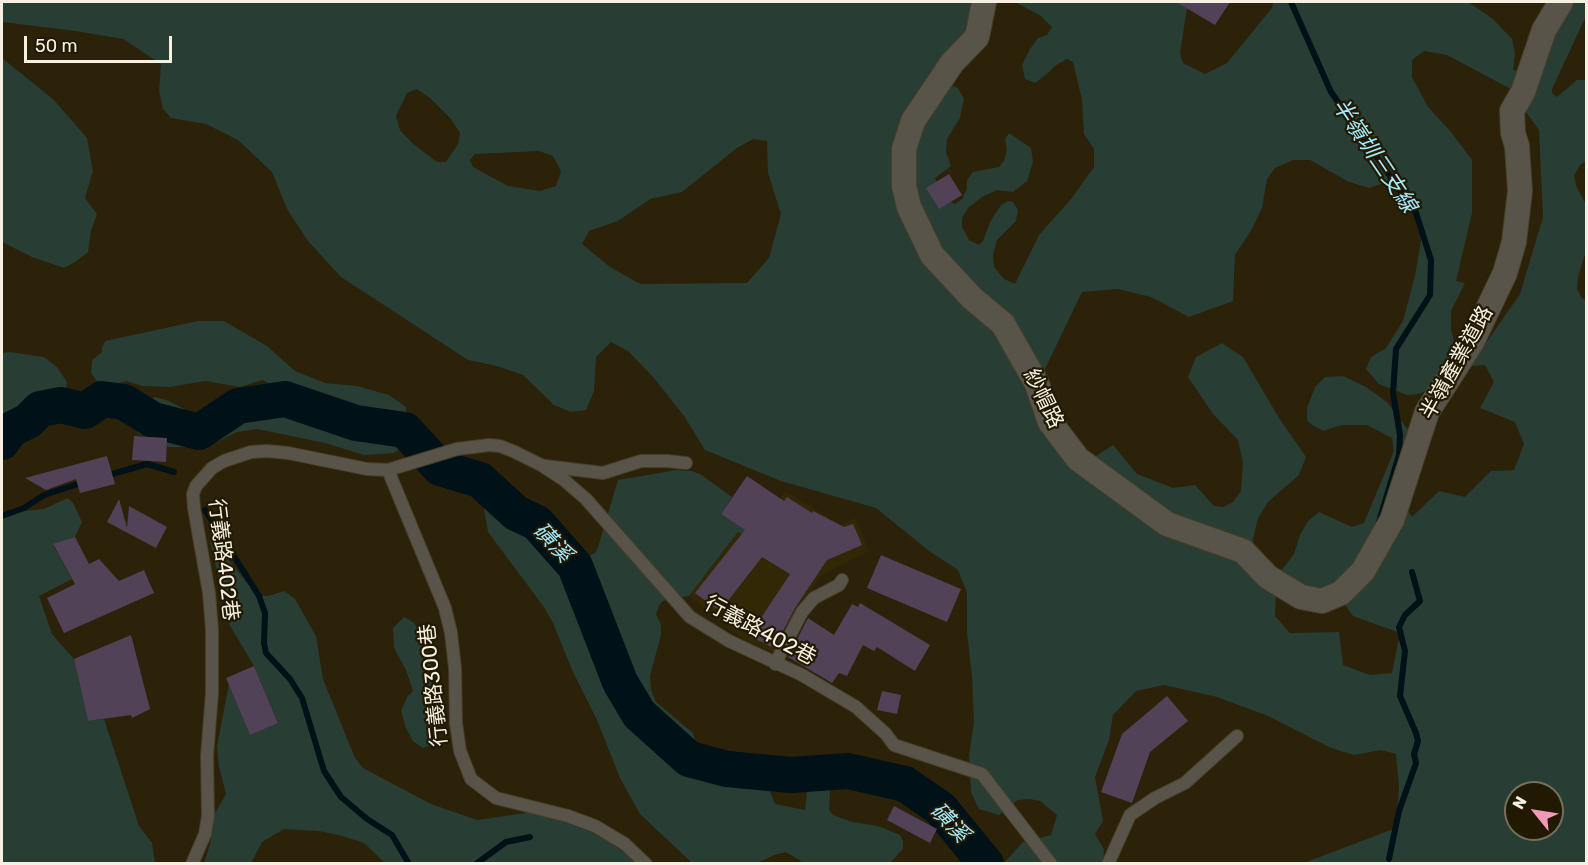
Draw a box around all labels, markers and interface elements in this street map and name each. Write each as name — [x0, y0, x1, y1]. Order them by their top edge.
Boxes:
scale bar — [27, 24, 176, 62]
text: 50 m — [35, 35, 78, 57]
water label: 半嶺圳三支線 — [1326, 94, 1422, 218]
street label: 半嶺產業道路 — [1415, 302, 1499, 424]
street label: 紗帽路 — [1018, 365, 1068, 433]
street label: 行義路402巷 — [203, 498, 243, 622]
water label: 磺溪 — [527, 518, 577, 568]
street label: 行義路402巷 — [700, 591, 820, 671]
street label: 行義路300巷 — [415, 622, 453, 748]
north arrow — [1504, 781, 1564, 841]
text: N — [1509, 793, 1531, 812]
water label: 磺溪 — [924, 798, 974, 848]

